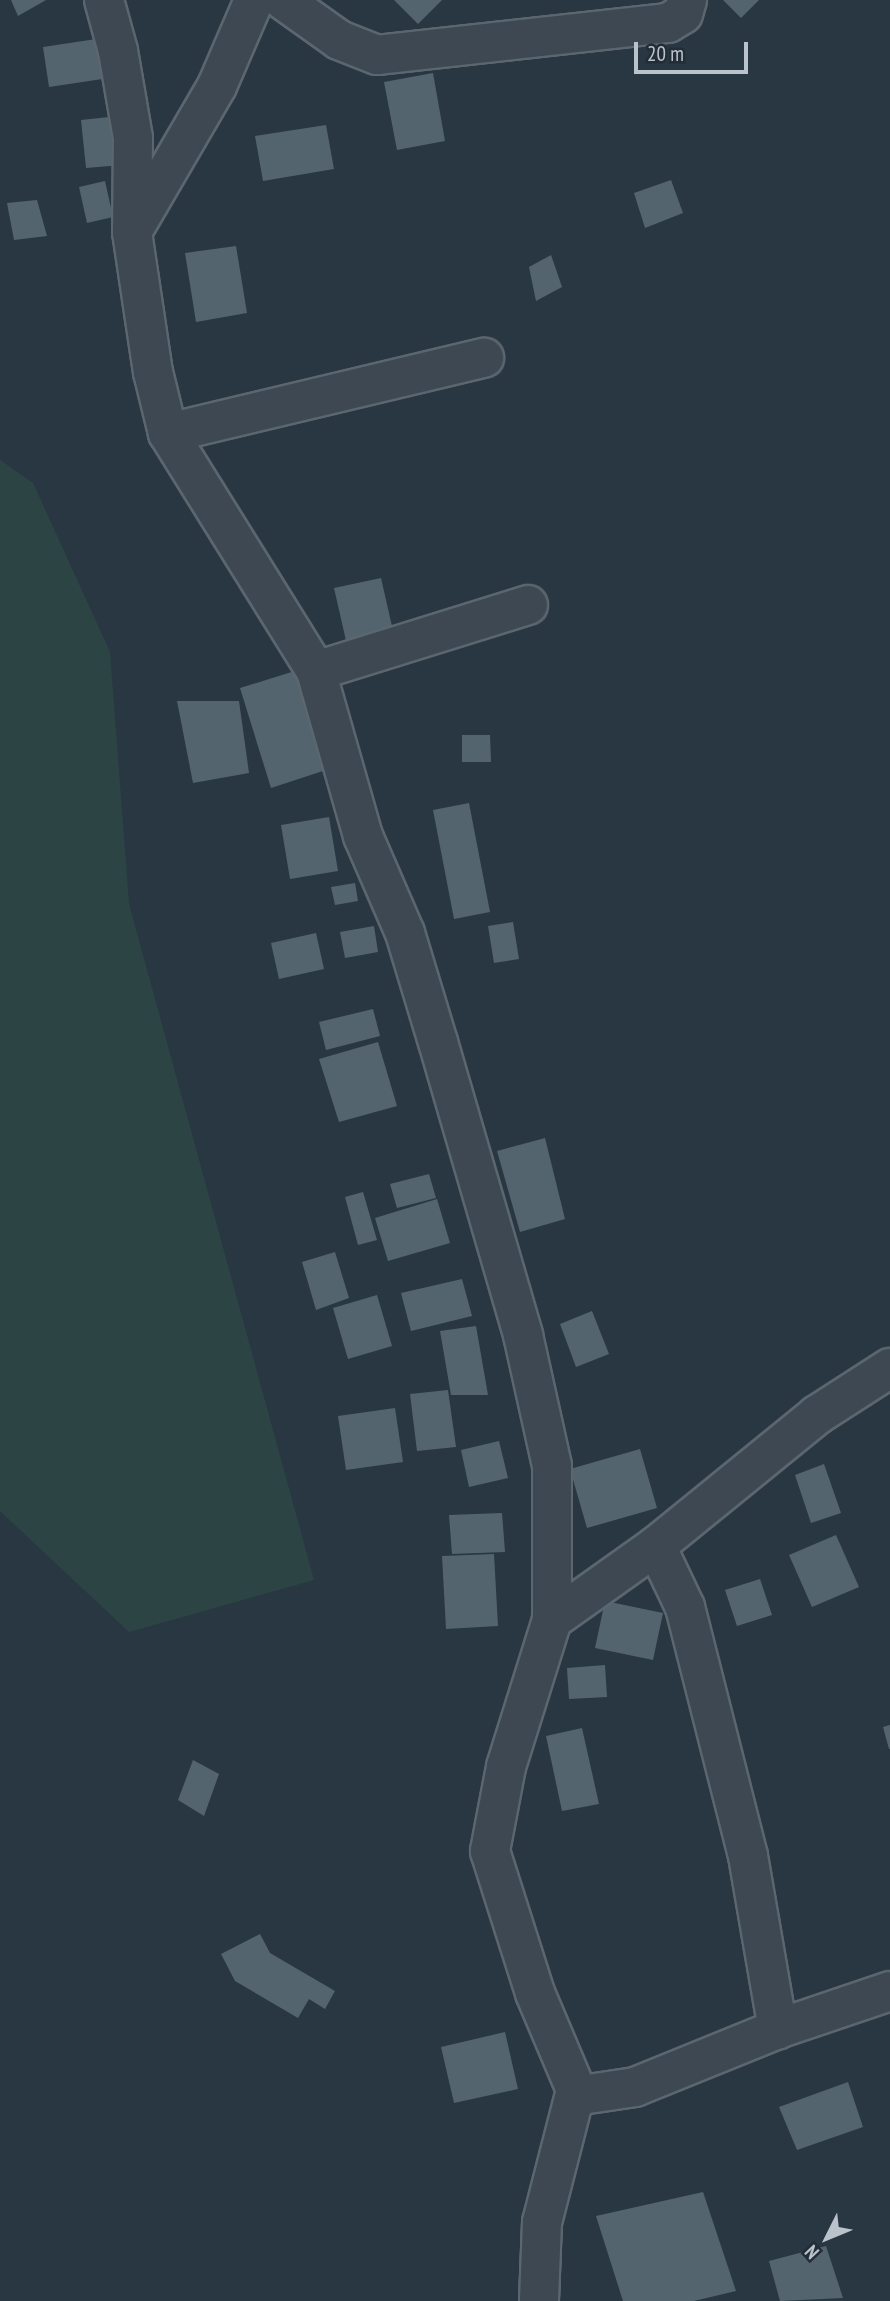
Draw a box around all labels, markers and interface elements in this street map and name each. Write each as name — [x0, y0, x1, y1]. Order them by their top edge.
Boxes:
scale bar — [638, 28, 752, 72]
text: 20 m — [647, 40, 684, 67]
north arrow — [792, 2203, 862, 2273]
text: N — [799, 2240, 824, 2264]

